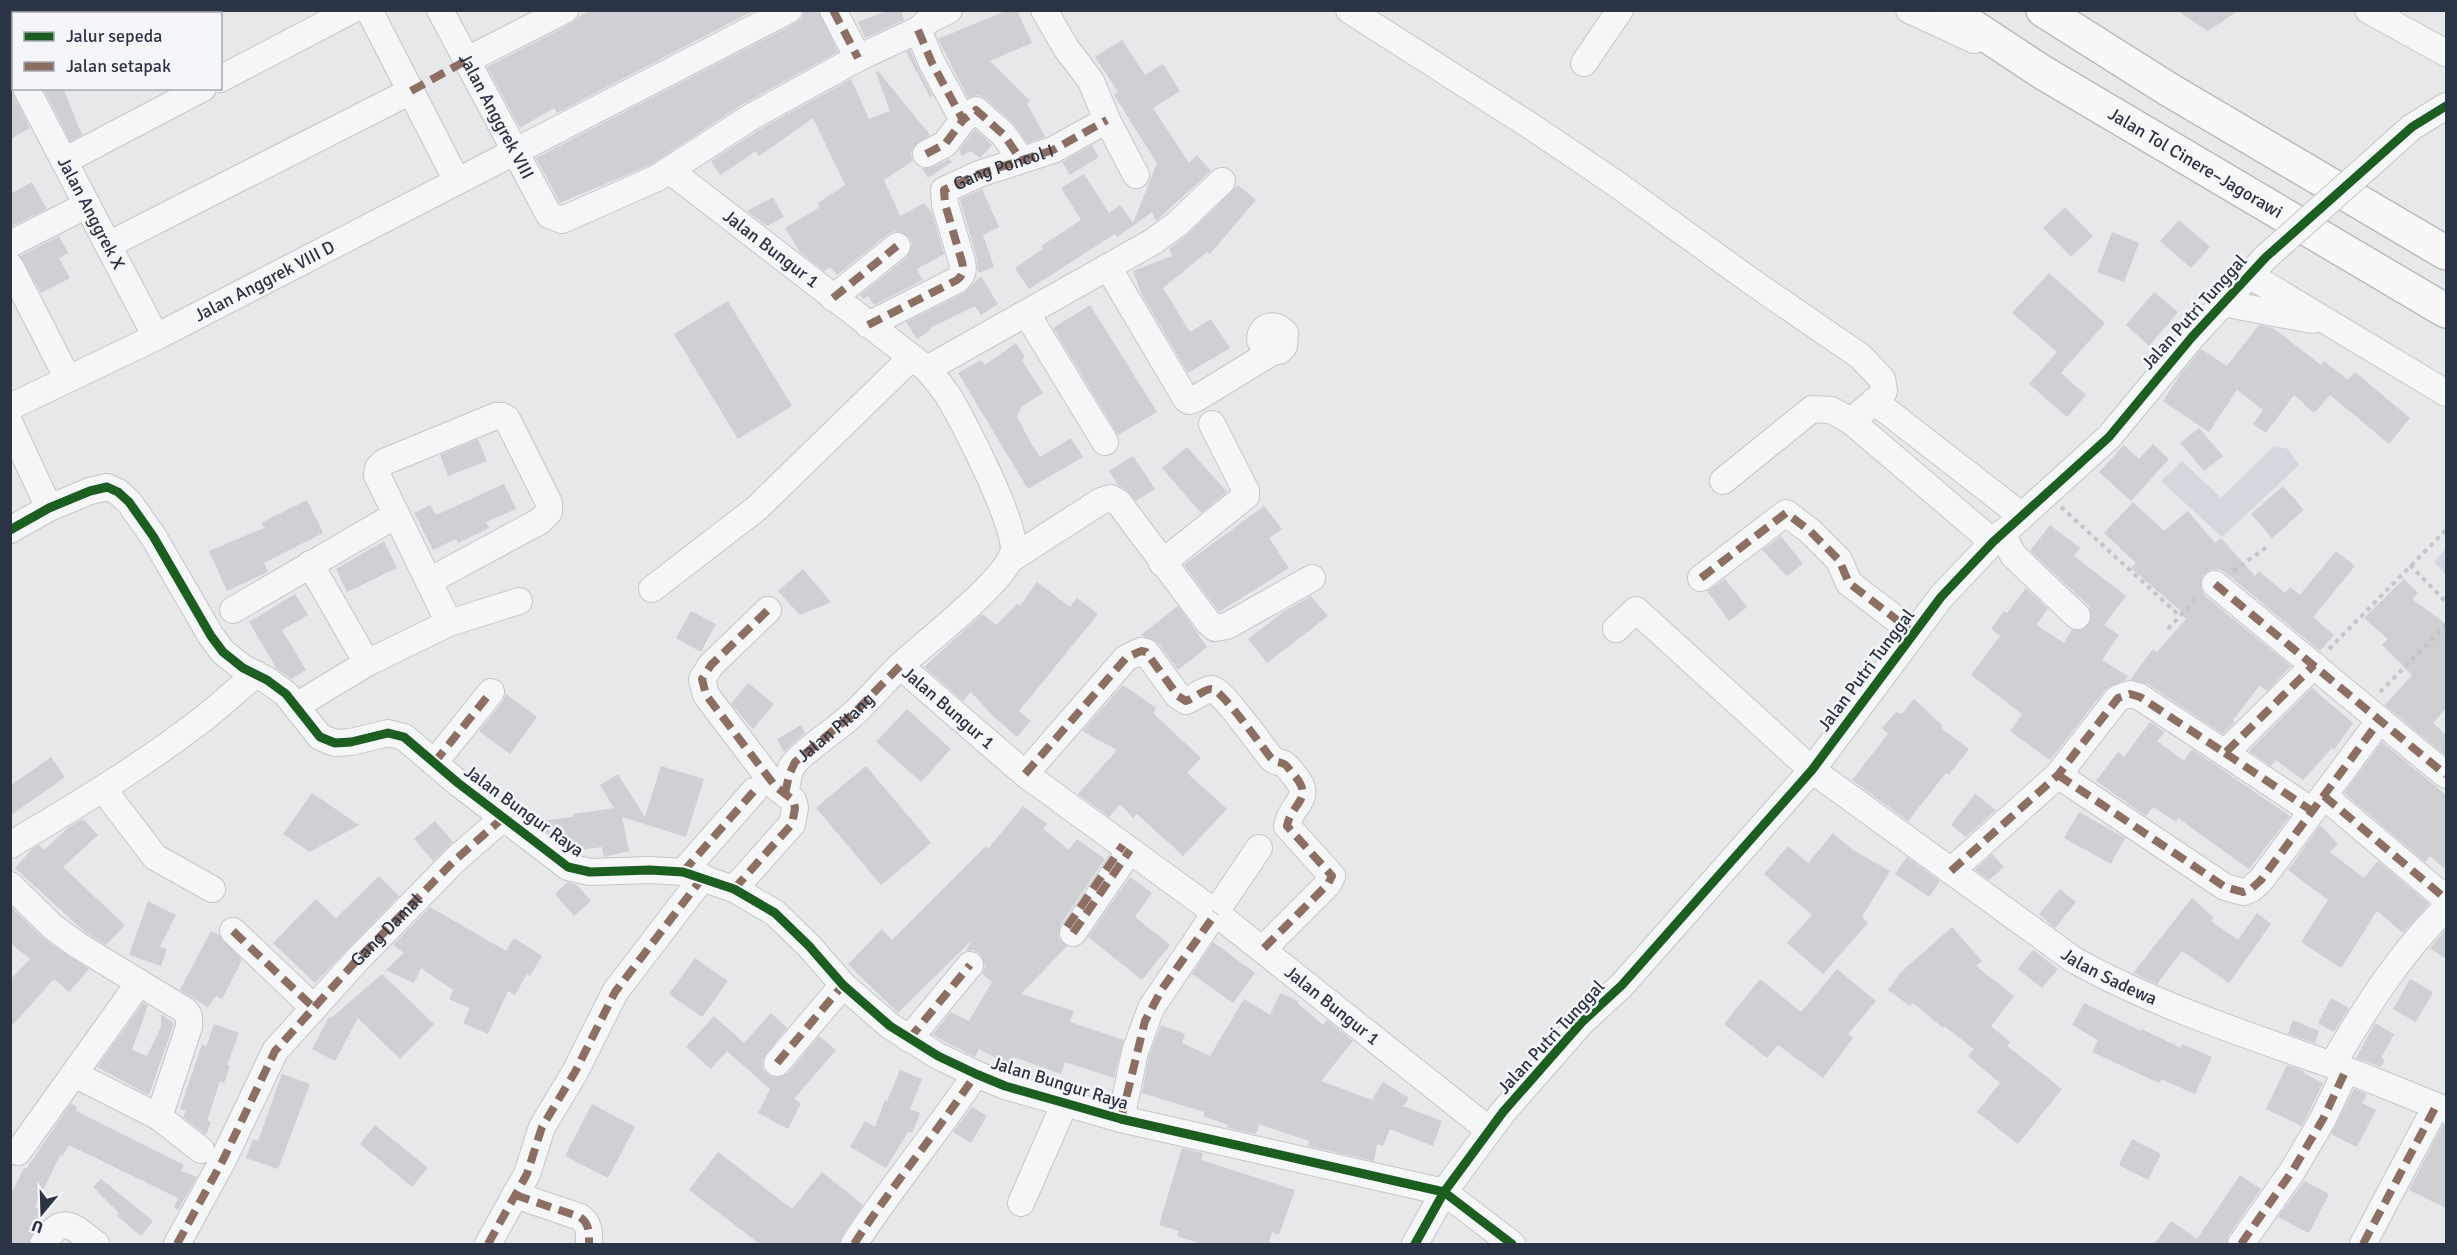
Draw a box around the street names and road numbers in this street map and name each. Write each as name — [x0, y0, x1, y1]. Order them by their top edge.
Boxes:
street label: Jalan Anggrek VIII — [454, 49, 539, 183]
street label: Jalan Tol Cinere–Jagorawi — [2104, 103, 2287, 223]
street label: Gang Poncol I — [950, 139, 1057, 195]
street label: Jalan Anggrek X — [53, 153, 130, 273]
street label: Jalan Bungur 1 — [719, 205, 824, 293]
street label: Jalan Anggrek VIII D — [191, 236, 338, 326]
street label: Jalan Putri Tunggal — [2137, 250, 2251, 374]
street label: Jalan Putri Tunggal — [1813, 605, 1919, 735]
street label: Jalan Bungur 1 — [898, 662, 999, 754]
street label: Jalan Pitang — [792, 688, 879, 767]
street label: Jalan Bungur Raya — [460, 760, 588, 862]
street label: Gang Damal — [346, 889, 427, 971]
street label: Jalan Sadewa — [2057, 943, 2160, 1010]
street label: Jalan Bungur 1 — [1280, 961, 1384, 1050]
street label: Jalan Putri Tunggal — [1493, 976, 1609, 1098]
street label: Jalan Bungur Raya — [989, 1052, 1131, 1114]

